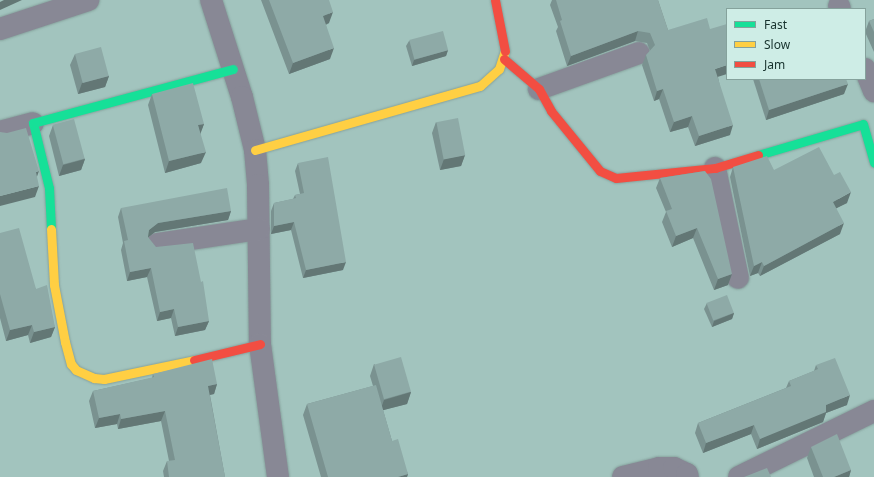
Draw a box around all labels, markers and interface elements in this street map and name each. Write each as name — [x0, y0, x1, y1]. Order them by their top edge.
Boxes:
legend — [726, 8, 866, 80]
text: Fast — [764, 16, 787, 33]
text: Slow — [764, 36, 790, 53]
text: Jam — [764, 56, 785, 73]

